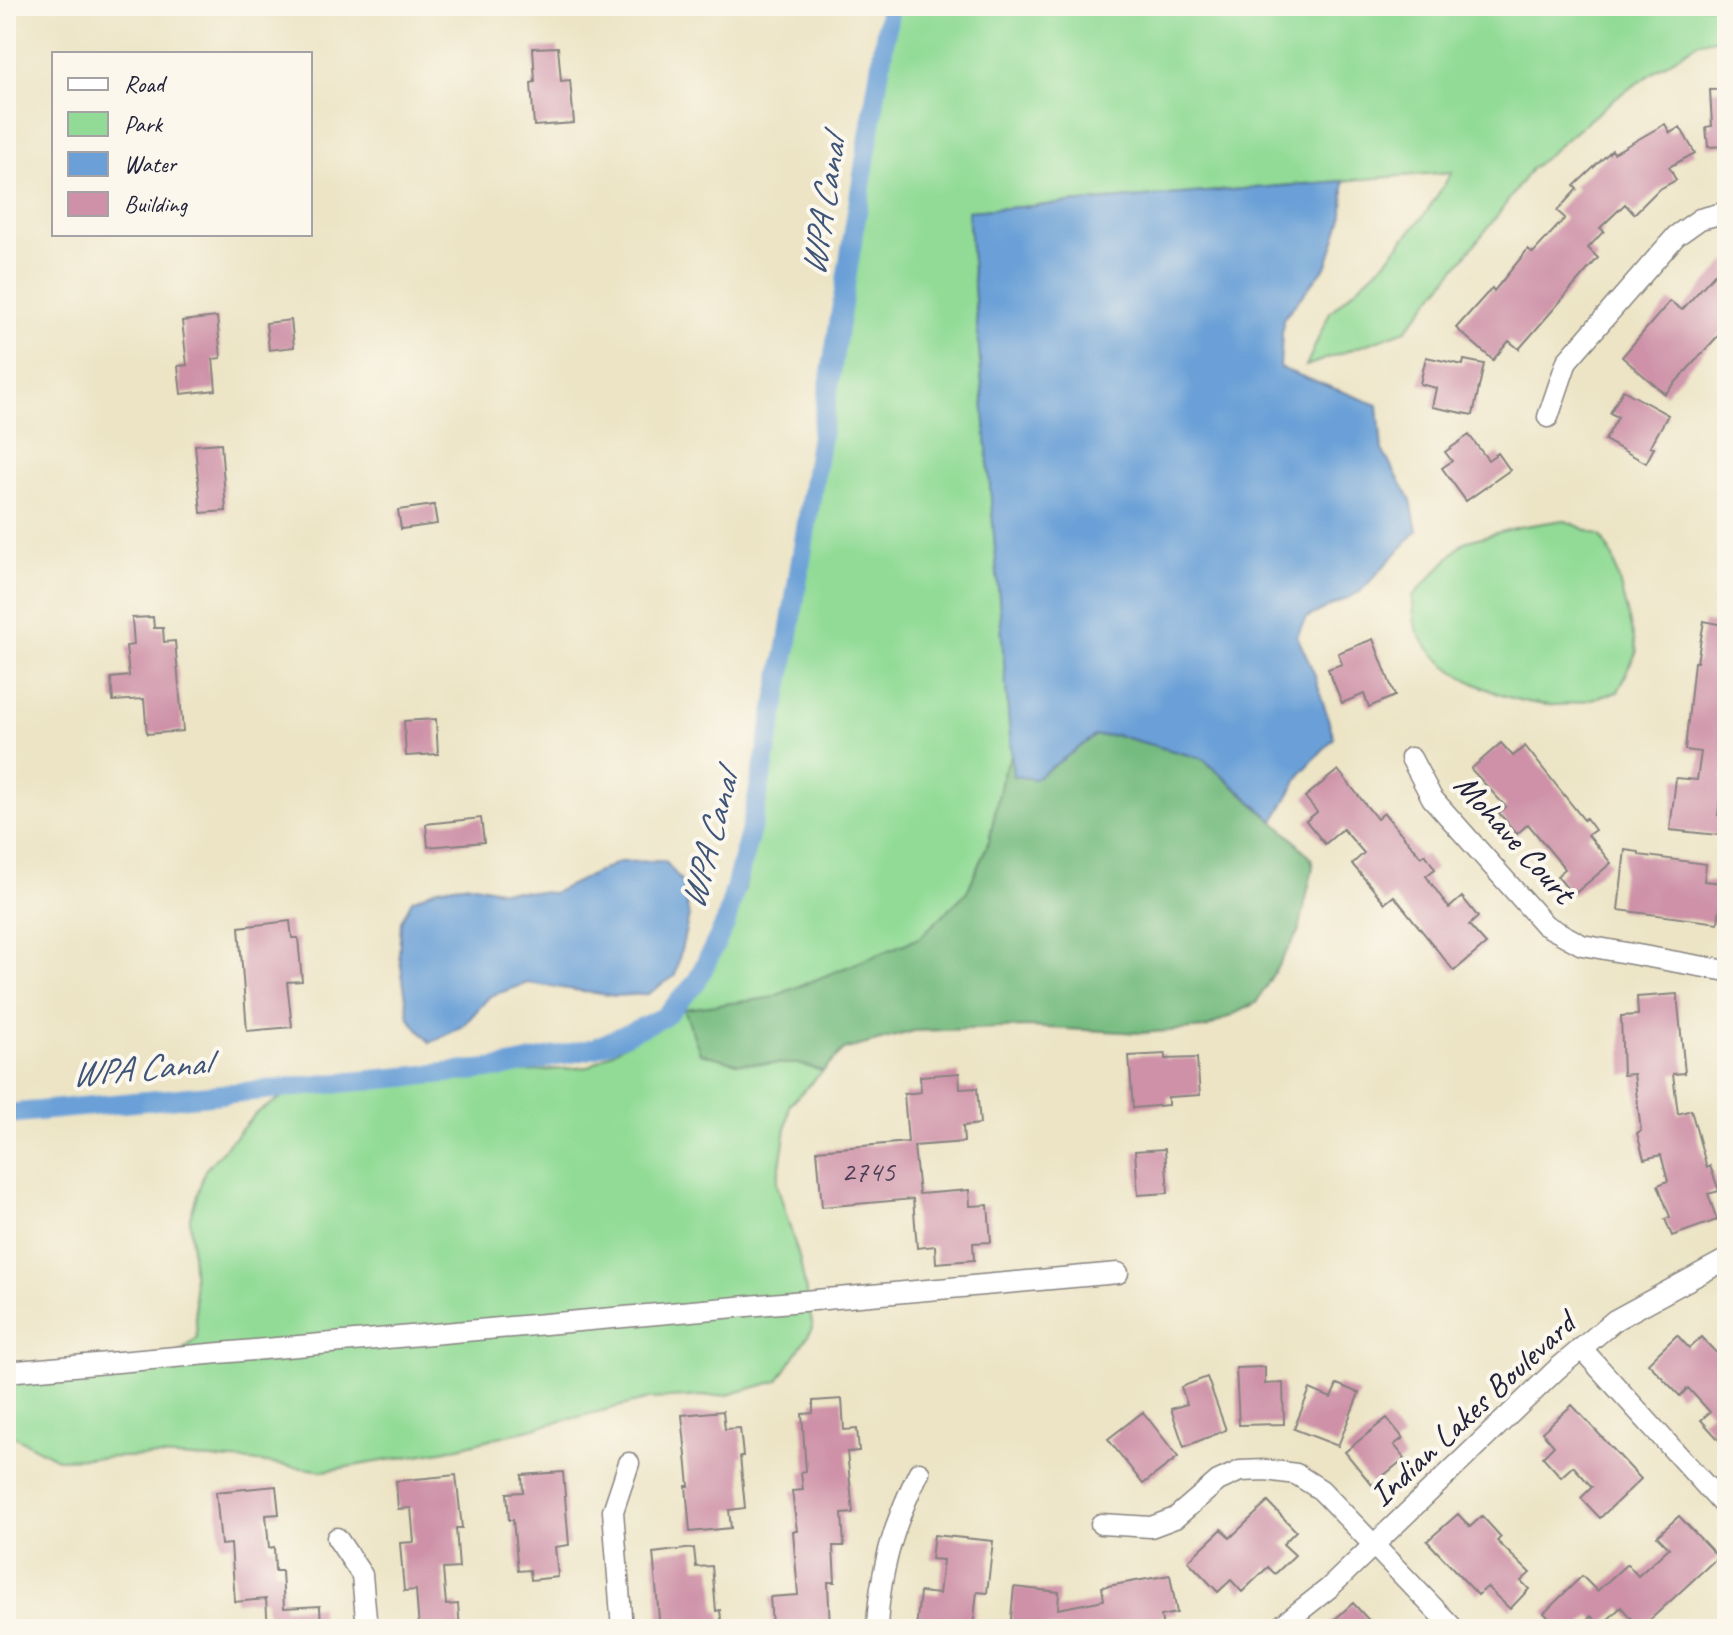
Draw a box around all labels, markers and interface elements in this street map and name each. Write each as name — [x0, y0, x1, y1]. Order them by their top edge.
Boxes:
legend — [52, 52, 312, 236]
text: Road — [124, 69, 168, 99]
text: Park — [124, 109, 164, 139]
water label: WPA Canal — [789, 123, 858, 279]
text: Water — [124, 149, 179, 179]
text: Building — [124, 189, 189, 219]
water label: WPA Canal — [669, 757, 752, 914]
street label: Mohave Court — [1445, 764, 1587, 915]
water label: WPA Canal — [69, 1038, 223, 1097]
house number: 2745 — [841, 1152, 896, 1190]
street label: Indian Lakes Boulevard — [1360, 1299, 1588, 1516]

